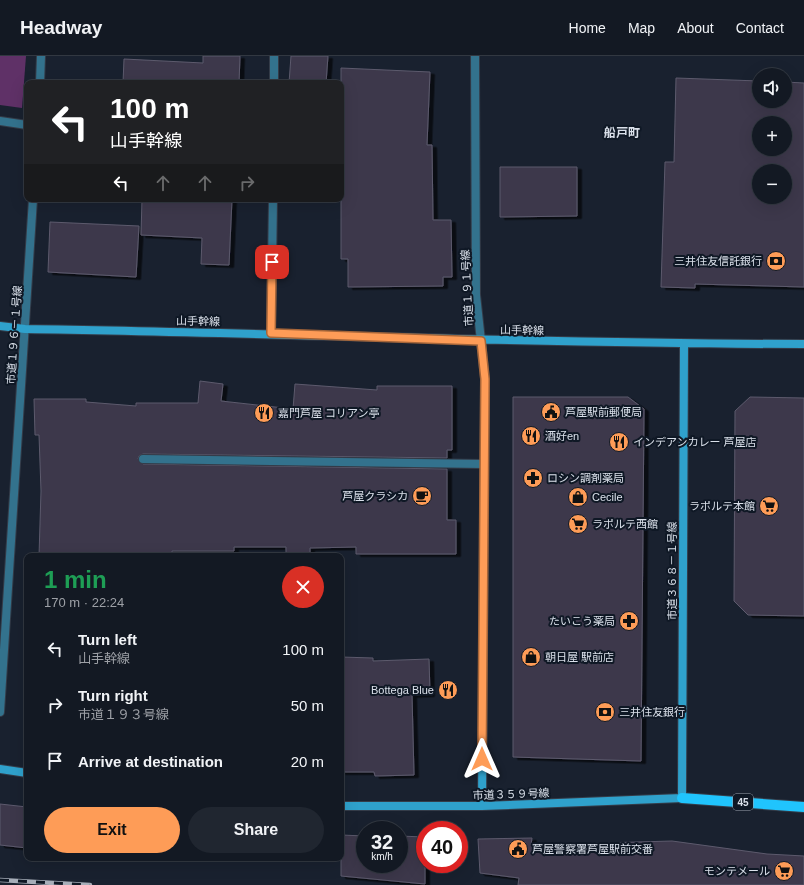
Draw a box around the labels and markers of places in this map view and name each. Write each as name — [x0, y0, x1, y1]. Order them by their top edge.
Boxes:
pin — [255, 245, 289, 279]
bank icon: 三井住友信託銀行 — [765, 250, 787, 272]
place label: 三井住友信託銀行 — [674, 255, 762, 267]
public building icon: 芦屋駅前郵便局 — [540, 401, 562, 423]
restaurant icon: 嘉門芦屋 コリアン亭 — [253, 402, 275, 424]
place label: 芦屋駅前郵便局 — [565, 406, 642, 418]
place label: 嘉門芦屋 コリアン亭 — [278, 407, 380, 419]
restaurant icon: 酒好en — [520, 425, 542, 447]
place label: 酒好en — [545, 430, 579, 442]
restaurant icon: インデアンカレー 芦屋店 — [608, 431, 630, 453]
place label: インデアンカレー 芦屋店 — [633, 436, 757, 448]
pharmacy icon: ロシン調剤薬局 — [522, 467, 544, 489]
place label: ロシン調剤薬局 — [547, 472, 624, 484]
cafe icon: 芦屋クラシカ — [411, 485, 433, 507]
shop icon: Cecile — [567, 486, 589, 508]
place label: 芦屋クラシカ — [342, 490, 408, 502]
place label: Cecile — [592, 491, 623, 503]
supermarket icon: ラポルテ本館 — [758, 495, 780, 517]
place label: ラポルテ本館 — [689, 500, 755, 512]
supermarket icon: ラポルテ西館 — [567, 513, 589, 535]
place label: ラポルテ西館 — [592, 518, 658, 530]
pharmacy icon: たいこう薬局 — [618, 610, 640, 632]
place label: たいこう薬局 — [549, 615, 615, 627]
shop icon: 朝日屋 駅前店 — [520, 646, 542, 668]
place label: 朝日屋 駅前店 — [545, 651, 614, 663]
restaurant icon: Bottega Blue — [437, 679, 459, 701]
place label: Bottega Blue — [371, 684, 434, 696]
bank icon: 三井住友銀行 — [594, 701, 616, 723]
place label: 三井住友銀行 — [619, 706, 685, 718]
public building icon: 芦屋警察署芦屋駅前交番 — [507, 838, 529, 860]
place label: 芦屋警察署芦屋駅前交番 — [532, 843, 653, 855]
supermarket icon: モンテメール — [773, 860, 795, 882]
place label: モンテメール — [704, 865, 770, 877]

